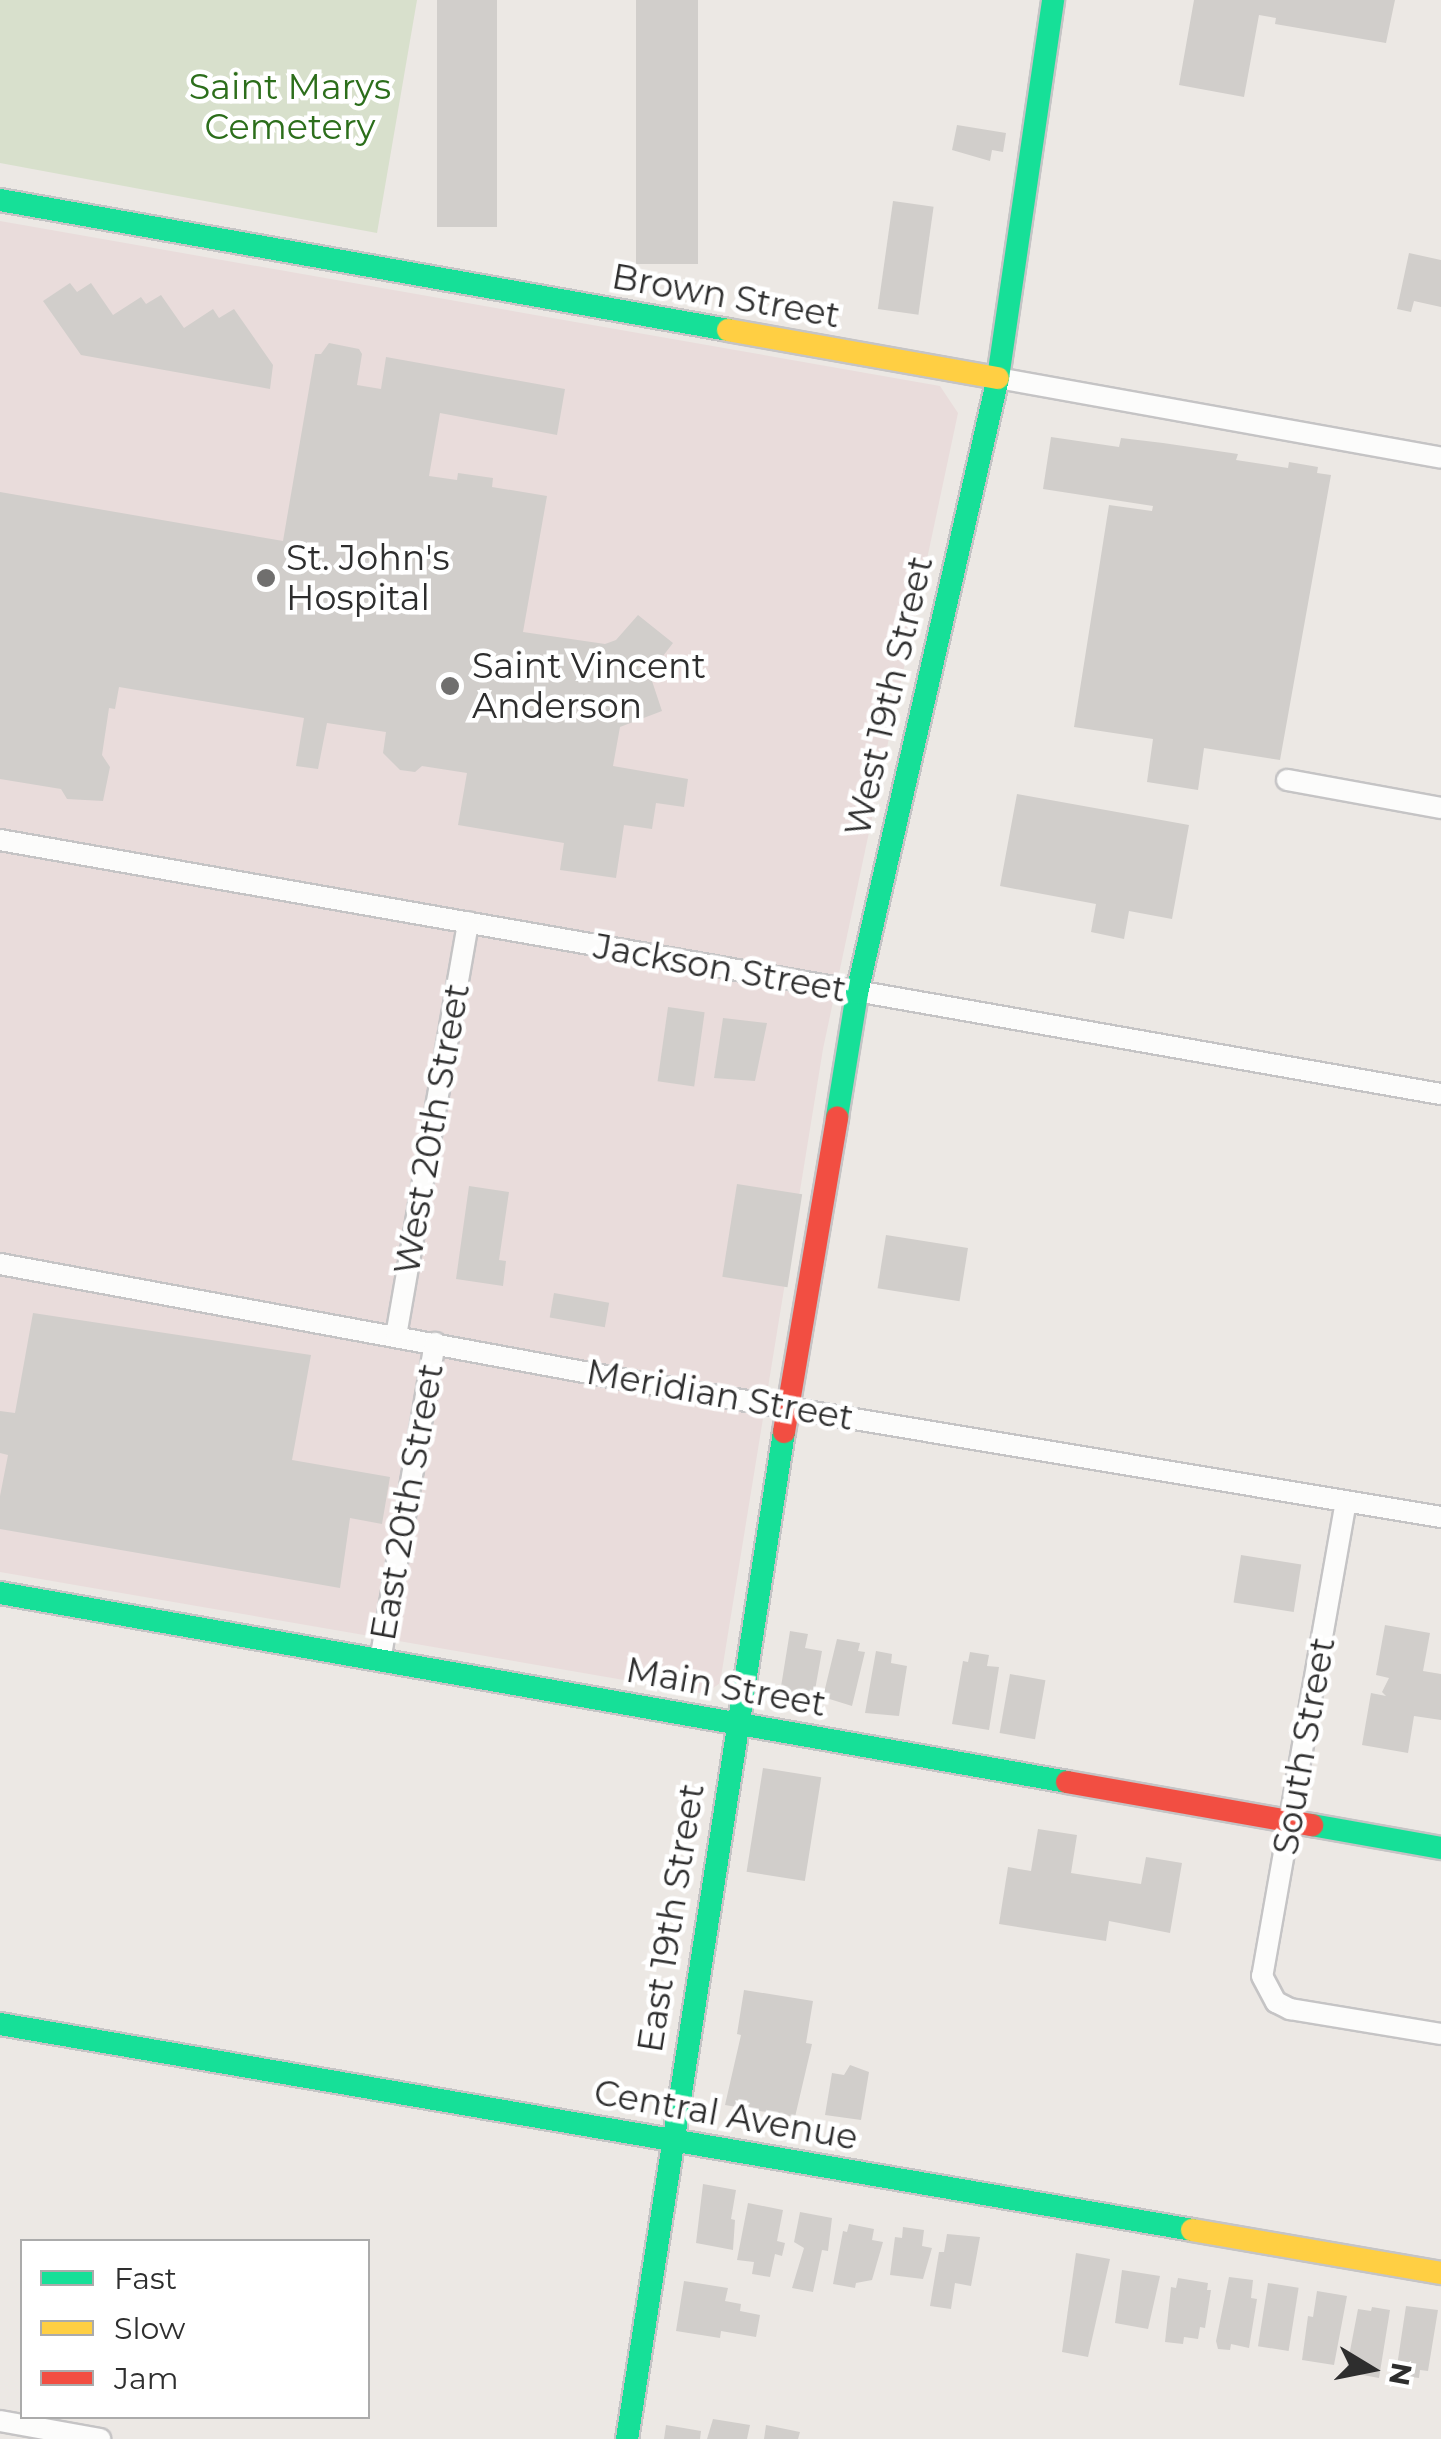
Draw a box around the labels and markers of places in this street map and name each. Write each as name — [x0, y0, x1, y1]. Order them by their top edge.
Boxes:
place label: St. John's Hospital — [286, 537, 450, 619]
marker: St. John's Hospital — [255, 567, 277, 589]
place label: Saint Vincent Anderson — [472, 645, 706, 727]
marker: Saint Vincent Anderson — [437, 673, 463, 699]

